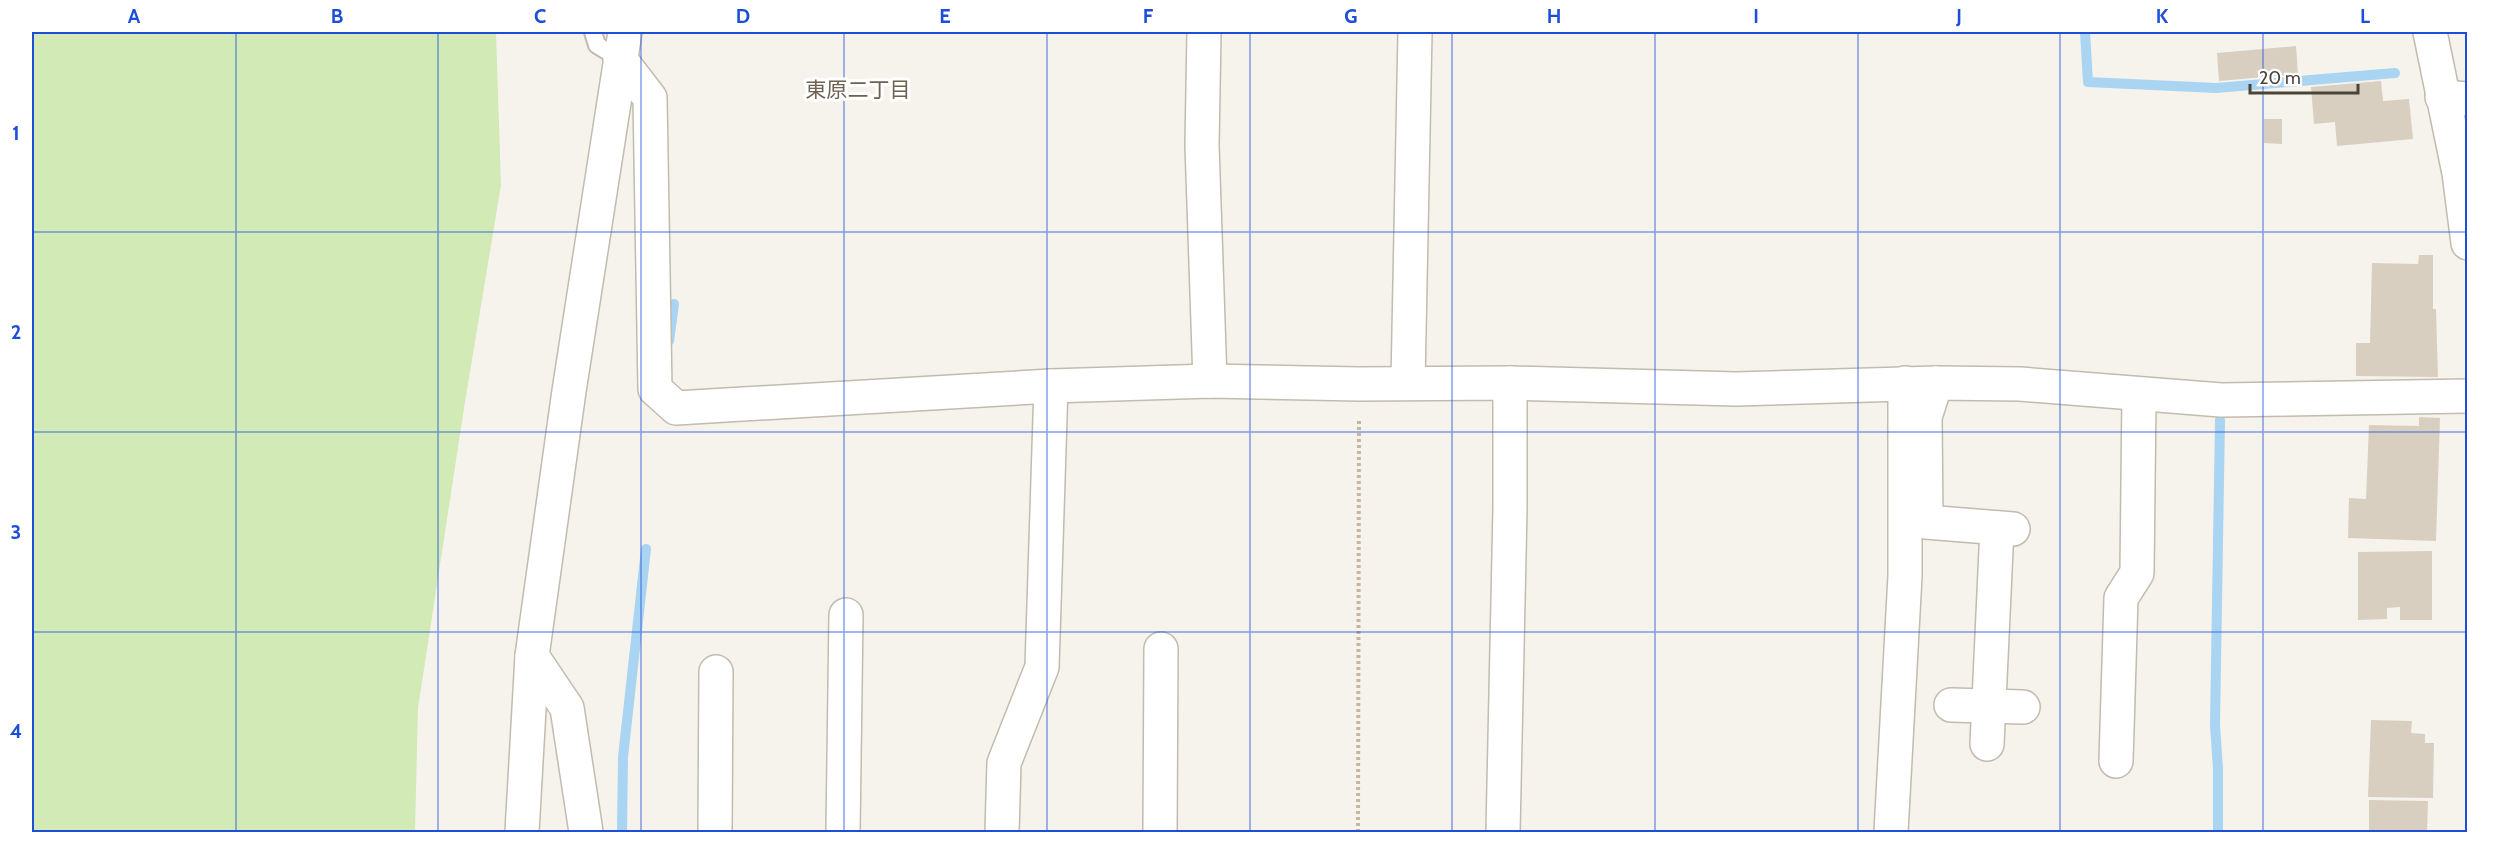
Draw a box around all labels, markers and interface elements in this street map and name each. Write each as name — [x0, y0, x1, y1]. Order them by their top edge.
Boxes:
text: A — [128, 4, 141, 28]
text: B — [331, 4, 343, 28]
text: C — [534, 4, 546, 28]
text: D — [736, 4, 750, 28]
text: E — [939, 4, 951, 28]
text: F — [1143, 4, 1154, 28]
text: G — [1344, 4, 1358, 28]
text: H — [1547, 4, 1561, 28]
text: I — [1753, 4, 1759, 28]
text: J — [1955, 4, 1962, 28]
text: K — [2156, 4, 2169, 28]
text: L — [2360, 4, 2370, 28]
scale bar — [2250, 57, 2358, 95]
text: 20 m — [2259, 67, 2301, 89]
district label: 東原二丁目 — [806, 77, 911, 102]
text: 1 — [12, 121, 20, 145]
text: 2 — [11, 320, 21, 344]
text: 3 — [11, 520, 21, 544]
text: 4 — [10, 719, 22, 743]

